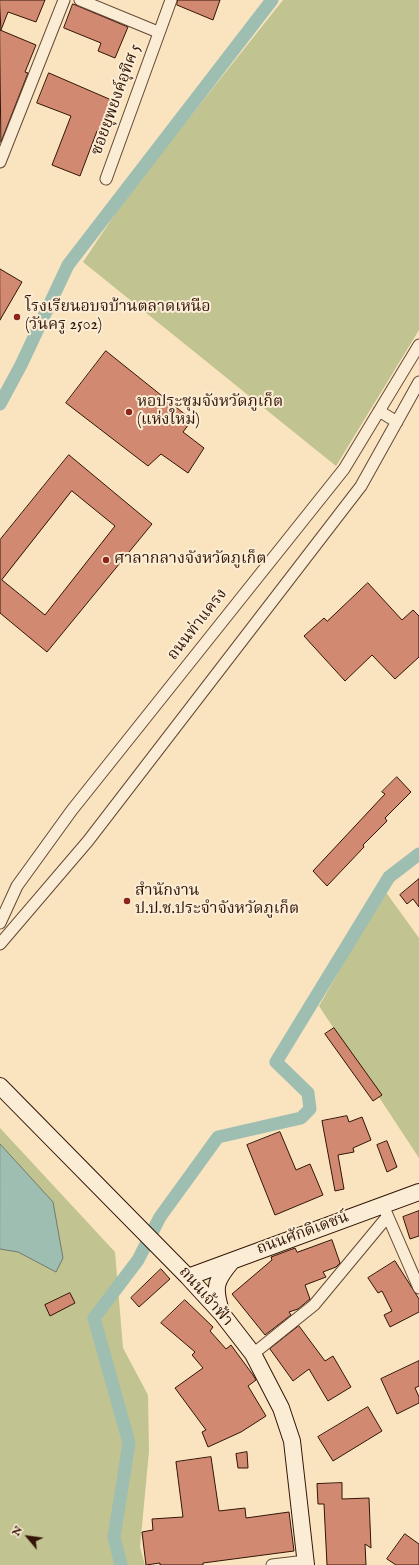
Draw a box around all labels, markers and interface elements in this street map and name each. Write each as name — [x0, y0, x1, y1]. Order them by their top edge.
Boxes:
street label: ซอยยุพยงค์อุทิศ 5 — [88, 42, 146, 158]
place label: โรงเรียนอบจบ้านตลาดเหนือ (วันครู 2502) — [25, 298, 211, 336]
marker: โรงเรียนอบจบ้านตลาดเหนือ (วันครู 2502) — [12, 312, 22, 322]
place label: หอประชุมจังหวัดภูเก็ต (แห่งใหม่) — [137, 393, 283, 431]
marker: หอประชุมจังหวัดภูเก็ต (แห่งใหม่) — [124, 407, 134, 417]
place label: ศาลากลางจังหวัดภูเก็ต — [114, 550, 266, 570]
marker: ศาลากลางจังหวัดภูเก็ต — [101, 555, 111, 565]
street label: ถนนท่าแครง — [164, 585, 232, 665]
place label: สำนักงาน ป.ป.ช.ประจำจังหวัดภูเก็ต — [135, 882, 299, 920]
marker: สำนักงาน ป.ป.ช.ประจำจังหวัดภูเก็ต — [122, 896, 132, 906]
street label: ถนนศักดิเดชน์ — [254, 1208, 352, 1260]
street label: ถนนเจ้าฟ้า — [174, 1263, 236, 1331]
north arrow — [8, 1517, 48, 1557]
text: N — [9, 1524, 26, 1539]

